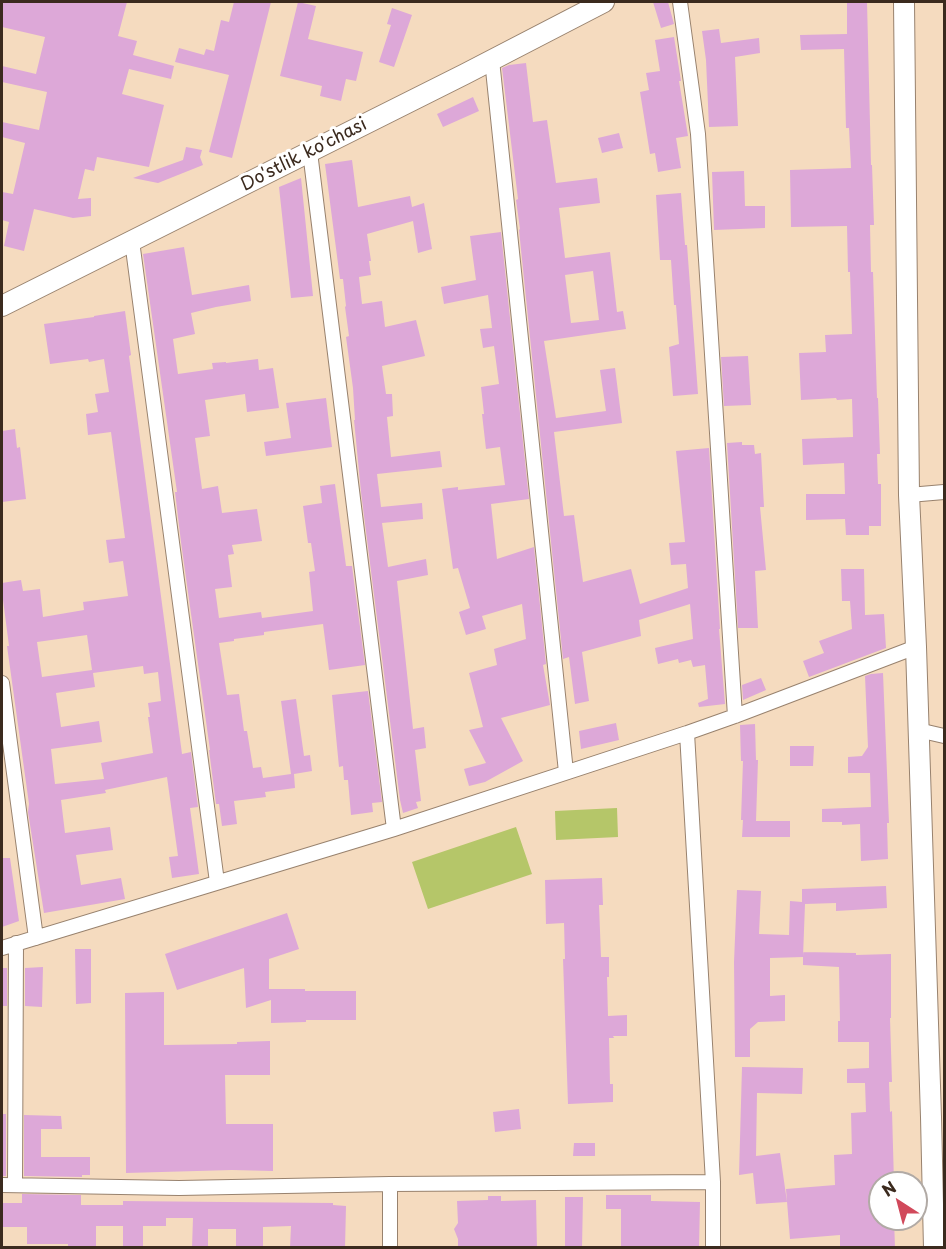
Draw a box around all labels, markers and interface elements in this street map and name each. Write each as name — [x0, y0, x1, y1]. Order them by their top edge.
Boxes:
street label: Do'stlik ko'chasi — [237, 114, 371, 196]
north arrow — [868, 1171, 928, 1231]
text: N — [876, 1175, 901, 1201]

